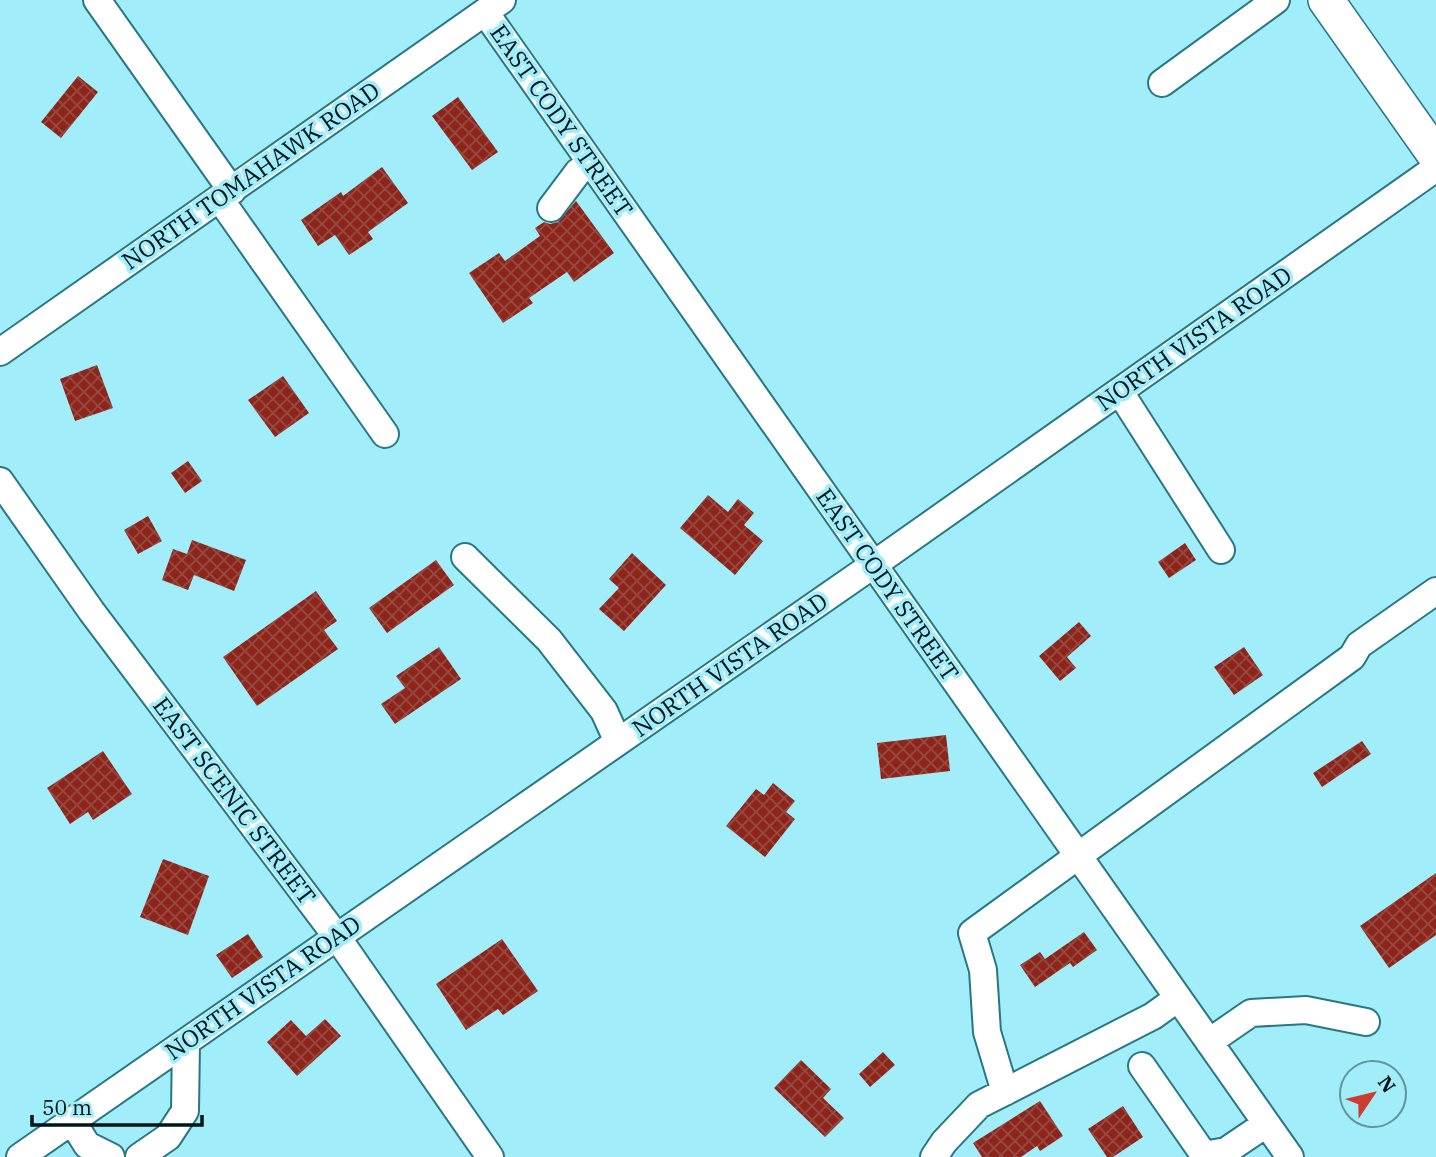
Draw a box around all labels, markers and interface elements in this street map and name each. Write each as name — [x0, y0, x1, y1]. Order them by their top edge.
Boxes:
street label: EAST CODY STREET — [483, 18, 640, 223]
street label: NORTH TOMAHAWK ROAD — [115, 74, 386, 277]
street label: NORTH VISTA ROAD — [1089, 259, 1298, 418]
street label: EAST CODY STREET — [809, 482, 966, 687]
street label: NORTH VISTA ROAD — [625, 585, 834, 744]
street label: EAST SCENIC STREET — [146, 690, 323, 911]
street label: NORTH VISTA ROAD — [158, 908, 367, 1067]
north arrow — [1338, 1059, 1408, 1129]
text: N — [1373, 1071, 1401, 1097]
scale bar — [32, 1084, 201, 1128]
text: 50 m — [42, 1093, 92, 1121]

